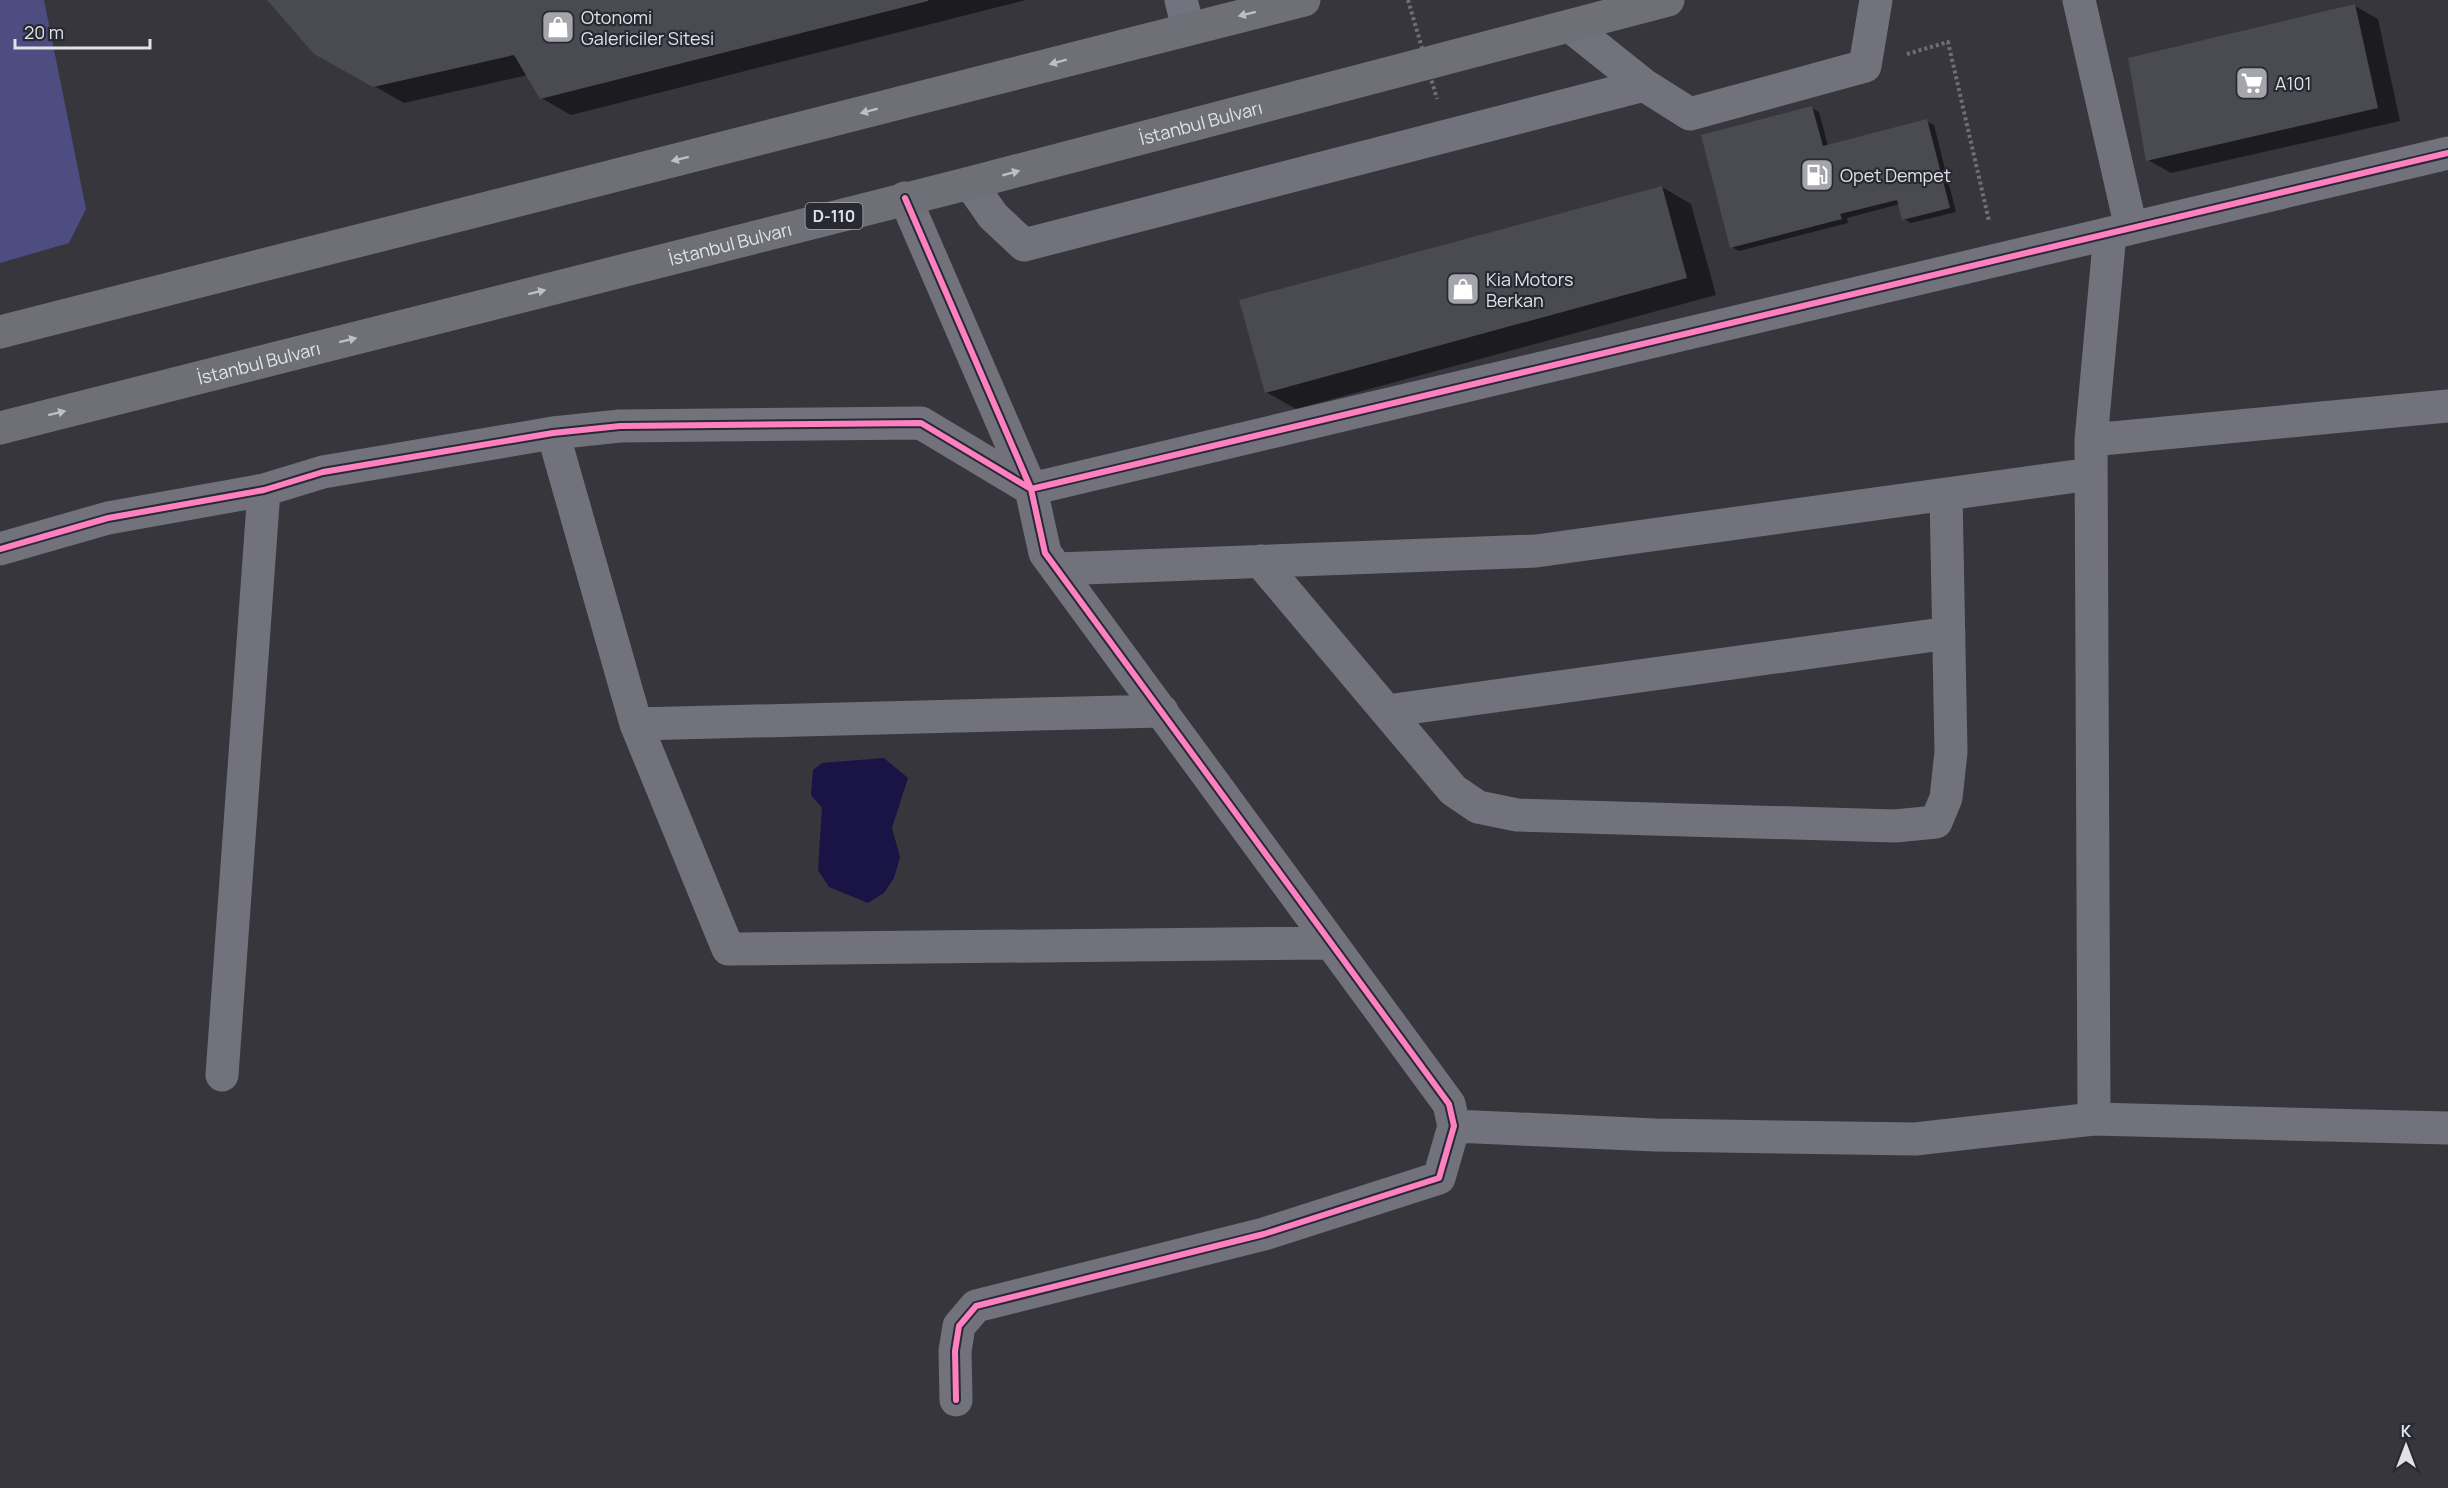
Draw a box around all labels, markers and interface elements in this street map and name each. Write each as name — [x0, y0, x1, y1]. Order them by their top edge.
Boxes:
place label: Otonomi Galericiler Sitesi — [581, 5, 714, 50]
shop icon: Otonomi Galericiler Sitesi — [540, 9, 576, 45]
one-way arrow — [1238, 9, 1256, 19]
scale bar — [15, 12, 150, 50]
text: 20 m — [24, 20, 64, 44]
one-way arrow — [1049, 57, 1067, 67]
supermarket icon: A101 — [2234, 65, 2270, 101]
place label: A101 — [2275, 71, 2311, 95]
street label: İstanbul Bulvarı — [1137, 95, 1265, 150]
one-way arrow — [860, 106, 878, 116]
one-way arrow — [671, 154, 689, 164]
fuel station icon: Opet Dempet — [1799, 157, 1835, 193]
place label: Opet Dempet — [1840, 163, 1951, 187]
one-way arrow — [1002, 167, 1020, 177]
road number: D-110 — [806, 203, 862, 229]
street label: İstanbul Bulvarı — [666, 217, 794, 271]
place label: Kia Motors Berkan — [1486, 267, 1573, 312]
shop icon: Kia Motors Berkan — [1445, 271, 1481, 307]
one-way arrow — [527, 286, 546, 296]
one-way arrow — [338, 334, 357, 344]
street label: İstanbul Bulvarı — [195, 336, 323, 390]
one-way arrow — [48, 408, 66, 418]
north arrow — [2376, 1416, 2436, 1476]
text: K — [2401, 1420, 2412, 1442]

